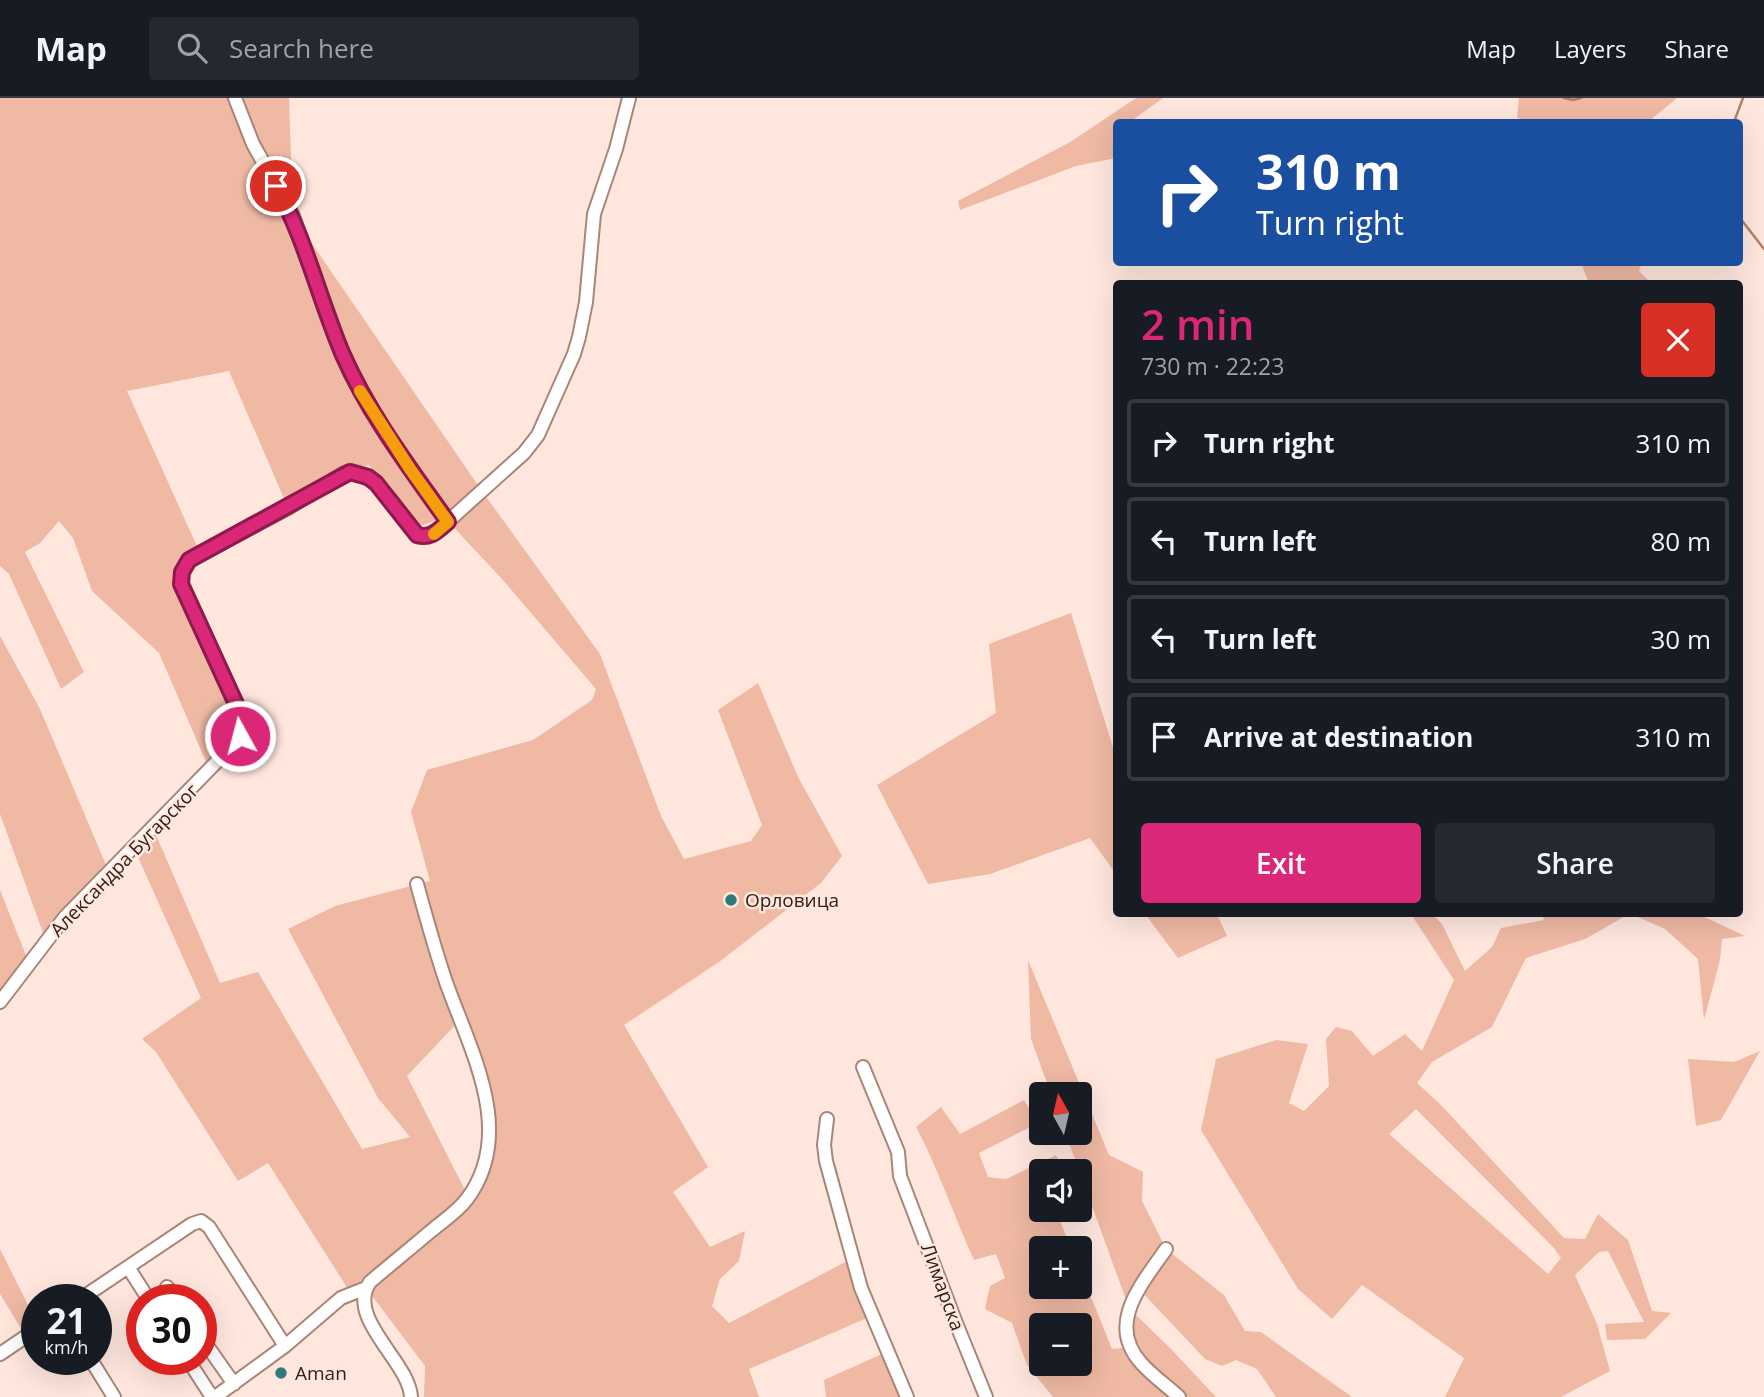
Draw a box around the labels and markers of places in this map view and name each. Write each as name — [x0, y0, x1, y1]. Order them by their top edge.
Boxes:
pin — [246, 156, 306, 216]
place label: Орловица — [745, 887, 839, 913]
marker: Орловица — [723, 892, 739, 908]
place label: Aman — [295, 1360, 347, 1386]
marker: Aman — [273, 1365, 289, 1381]

